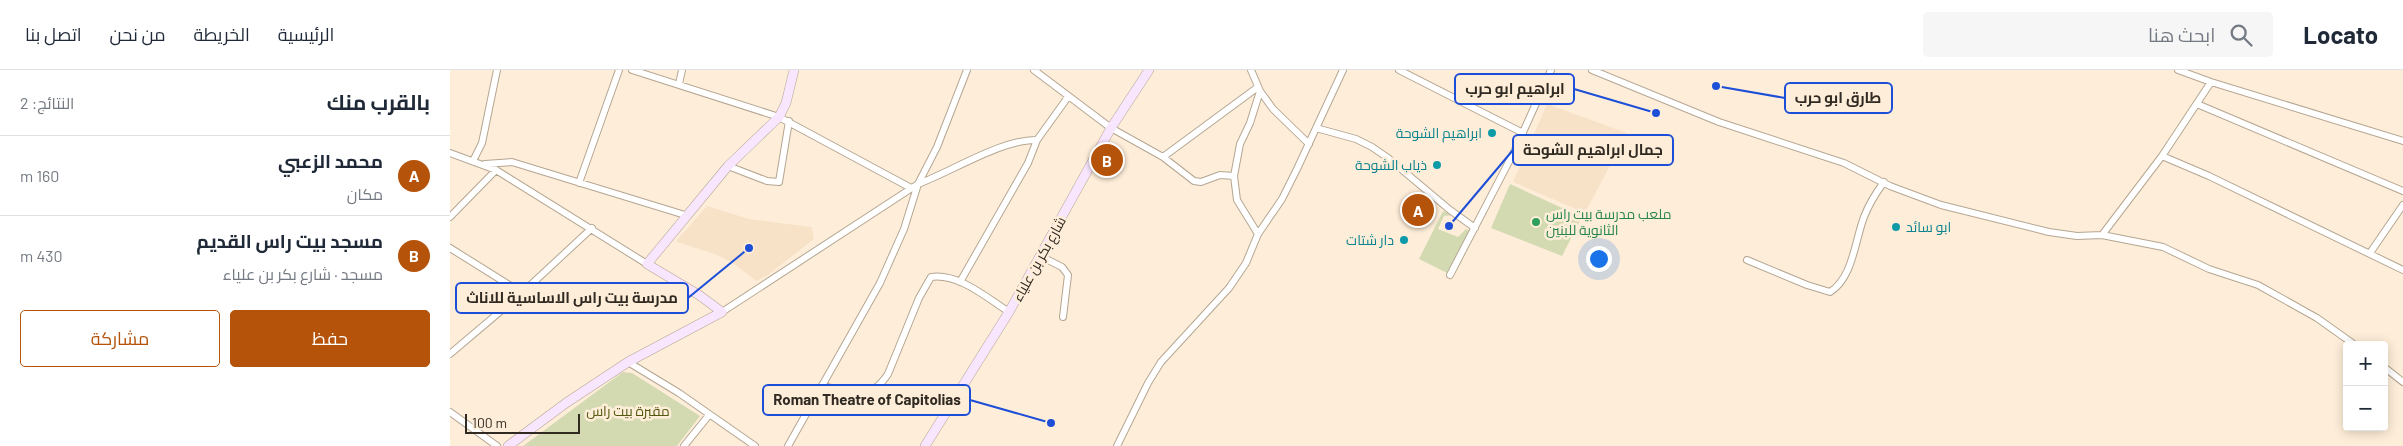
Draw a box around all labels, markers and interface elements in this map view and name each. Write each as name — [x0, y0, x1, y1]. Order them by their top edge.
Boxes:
search box — [1923, 12, 2273, 57]
text: Locato — [2303, 20, 2378, 49]
icon: search — [2227, 21, 2255, 49]
text: اتصل بنا — [25, 23, 82, 45]
text: من نحن — [110, 23, 166, 45]
text: الخريطة — [194, 23, 250, 45]
text: الرئيسية — [278, 23, 334, 45]
text: ابحث هنا — [2148, 23, 2215, 46]
callout: ابراهيم ابو حرب — [1455, 74, 1574, 104]
text: ابراهيم ابو حرب — [1465, 79, 1565, 99]
callout: طارق ابو حرب — [1785, 83, 1892, 113]
text: طارق ابو حرب — [1795, 88, 1881, 107]
text: بالقرب منك — [327, 89, 430, 114]
text: النتائج: 2 — [20, 93, 74, 112]
place label: ابراهيم الشوحة — [1396, 124, 1482, 143]
marker: ابراهيم الشوحة — [1486, 127, 1498, 139]
callout: جمال ابراهيم الشوحة — [1513, 135, 1673, 165]
text: جمال ابراهيم الشوحة — [1523, 140, 1663, 160]
pin: B — [1091, 141, 1123, 179]
text: محمد الزعبي — [278, 149, 383, 172]
place label: ذياب الشوحة — [1355, 156, 1427, 173]
marker: ذياب الشوحة — [1431, 159, 1443, 171]
text: 160 m — [20, 166, 59, 185]
text: A — [409, 166, 419, 185]
text: مكان — [347, 184, 383, 203]
pin: A — [1402, 191, 1434, 229]
place label: ملعب مدرسة بيت راس الثانوية للبنين — [1546, 205, 1672, 238]
street label: شارع بكر بن علياء — [1008, 213, 1070, 305]
marker: ملعب مدرسة بيت راس الثانوية للبنين — [1530, 216, 1542, 228]
place label: ابو سائد — [1906, 218, 1951, 235]
marker: ابو سائد — [1890, 221, 1902, 233]
text: مسجد بيت راس القديم — [196, 229, 383, 252]
place label: دار شتات — [1346, 231, 1394, 248]
marker: دار شتات — [1398, 234, 1410, 246]
text: 430 m — [20, 246, 63, 265]
text: B — [409, 246, 419, 265]
your location — [1586, 246, 1612, 272]
text: مسجد · شارع بكر بن علياء — [223, 264, 383, 283]
callout: مدرسة بيت راس الاساسية للاناث — [456, 283, 688, 313]
text: مدرسة بيت راس الاساسية للاناث — [466, 288, 678, 307]
button: مشاركة — [20, 310, 220, 367]
button: حفظ — [230, 310, 430, 367]
map controls — [2343, 341, 2388, 431]
button: + — [2343, 341, 2388, 386]
callout: Roman Theatre of Capitolias — [763, 385, 970, 415]
button: − — [2343, 386, 2388, 431]
text: Roman Theatre of Capitolias — [773, 390, 961, 408]
park label: مقبرة بيت راس — [586, 402, 670, 419]
scale bar — [465, 411, 580, 434]
text: 100 m — [472, 414, 507, 431]

